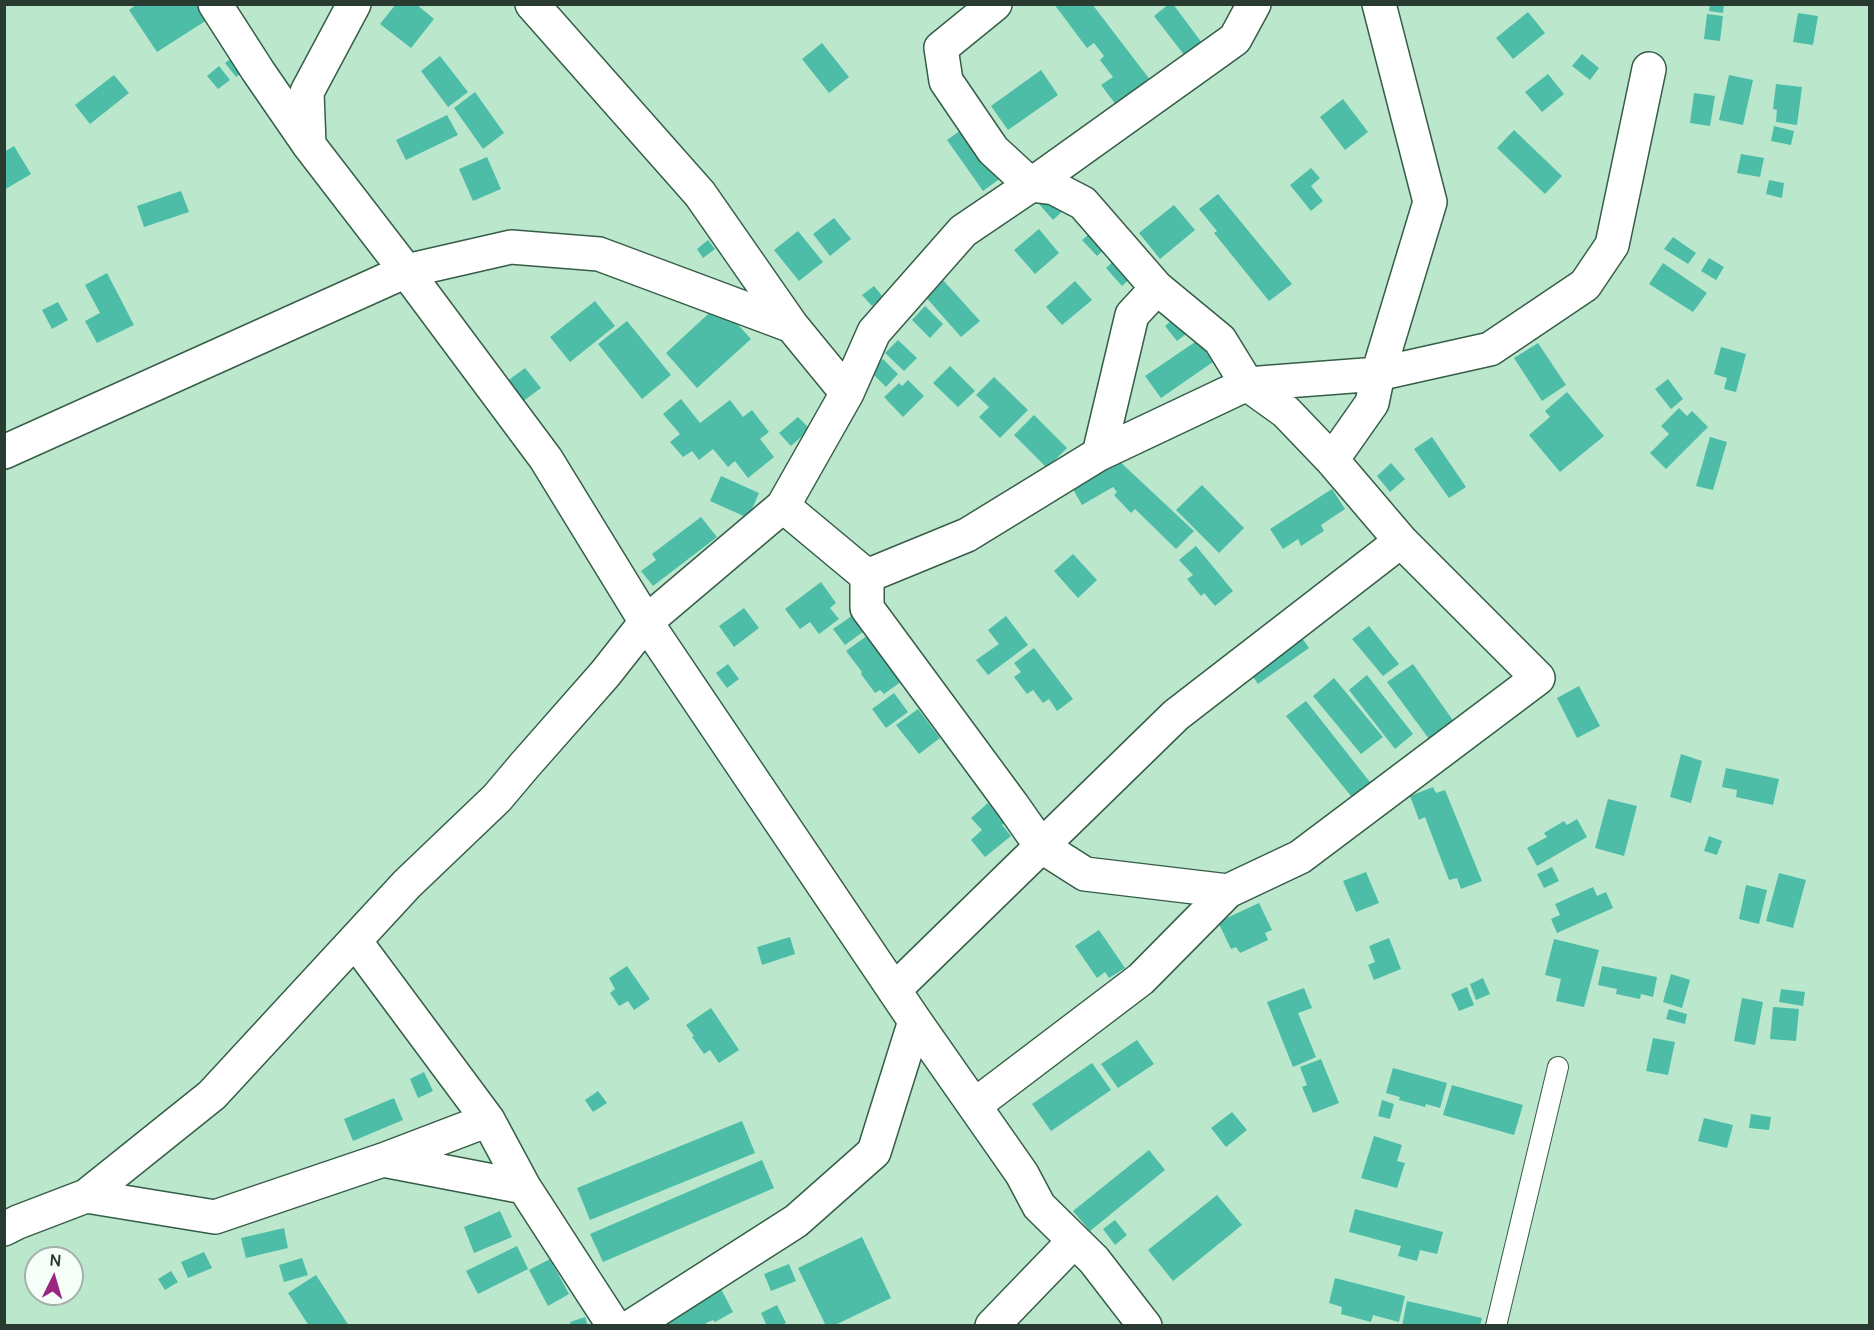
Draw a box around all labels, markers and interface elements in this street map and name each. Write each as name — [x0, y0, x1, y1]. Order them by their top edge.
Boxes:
north arrow — [24, 1246, 84, 1306]
text: N — [49, 1249, 62, 1272]

